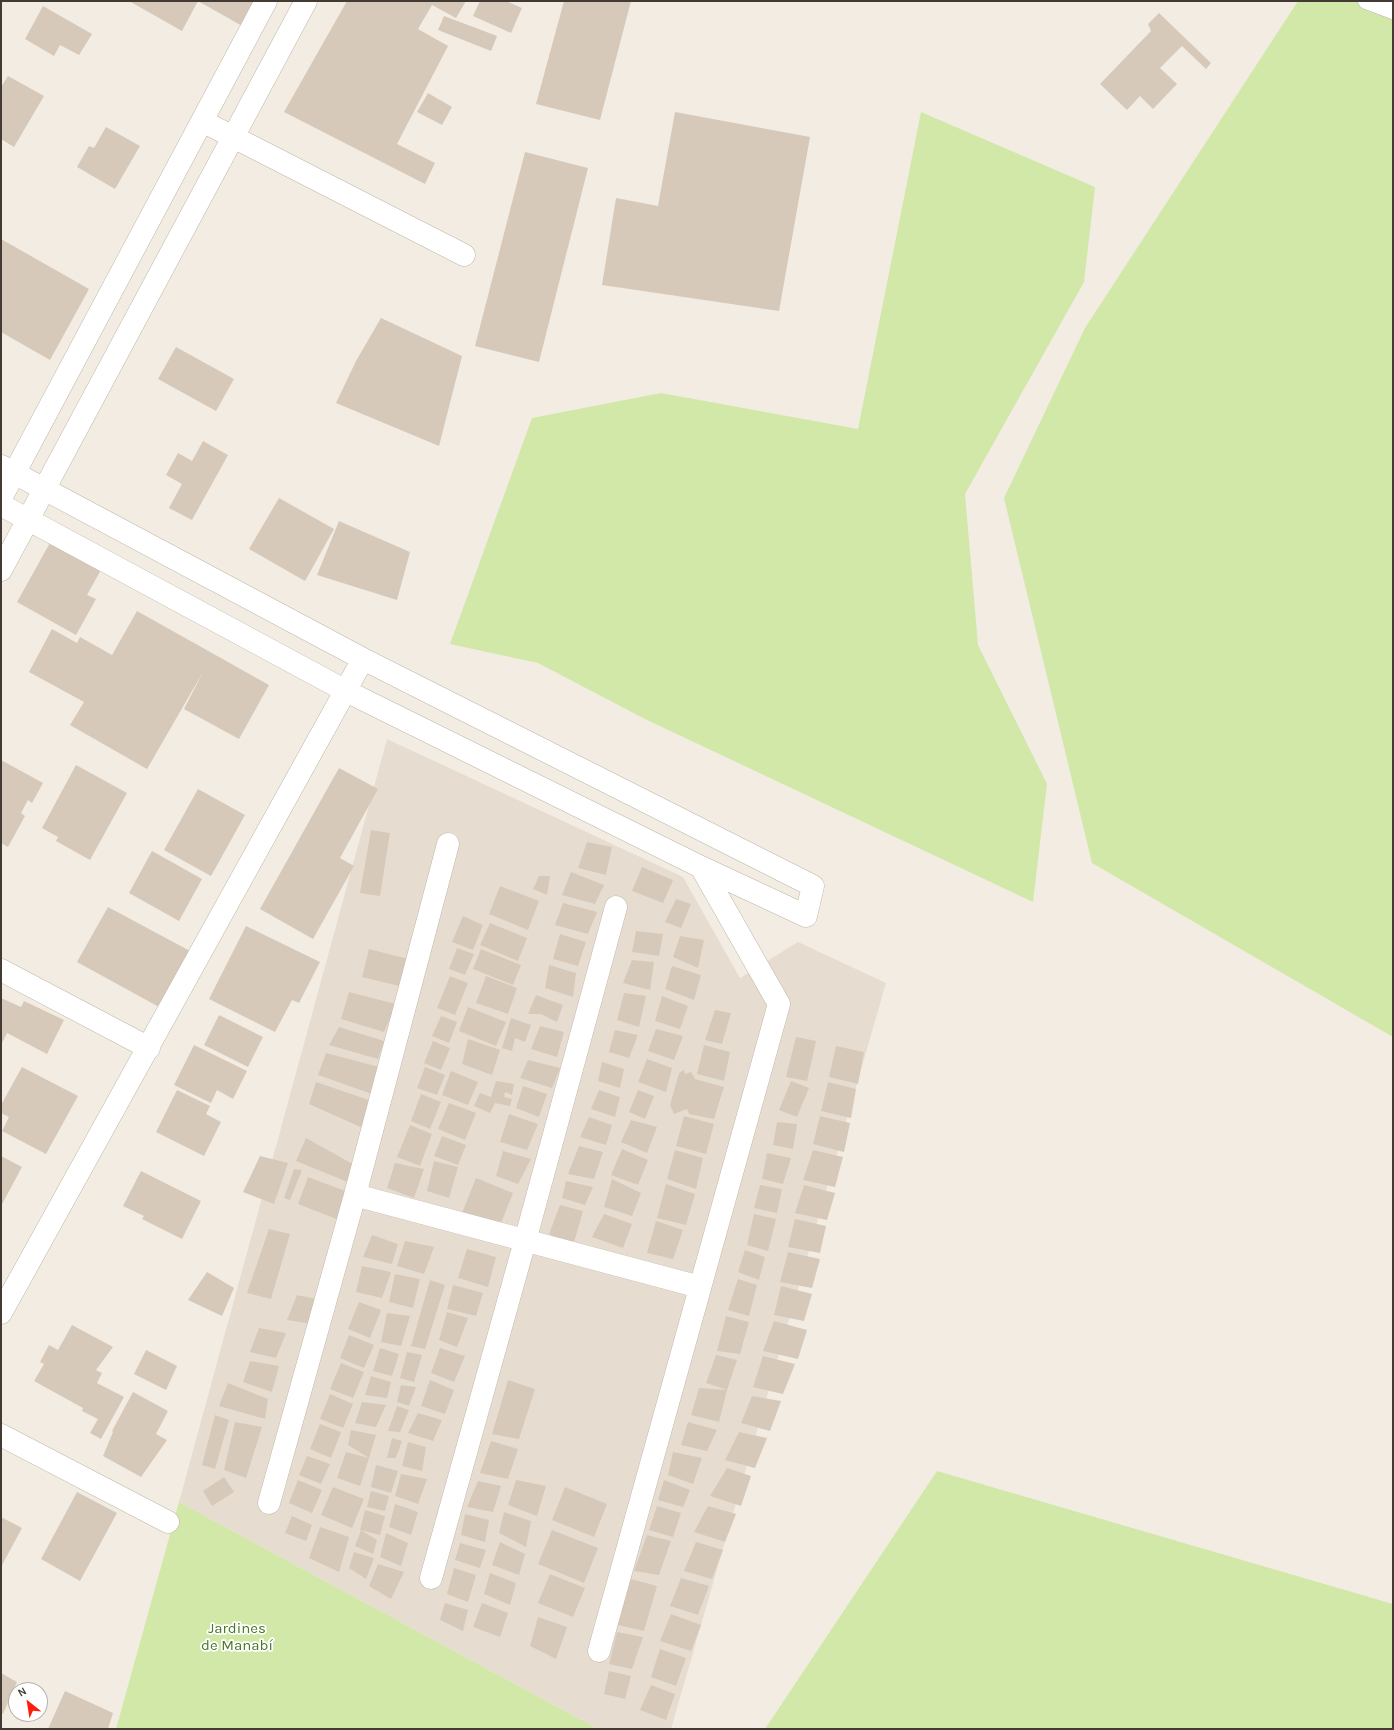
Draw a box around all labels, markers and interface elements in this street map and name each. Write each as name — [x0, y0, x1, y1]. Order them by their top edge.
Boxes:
park label: Jardines de Manabí — [201, 1620, 273, 1655]
north arrow — [8, 1682, 48, 1722]
text: N — [16, 1684, 29, 1700]

